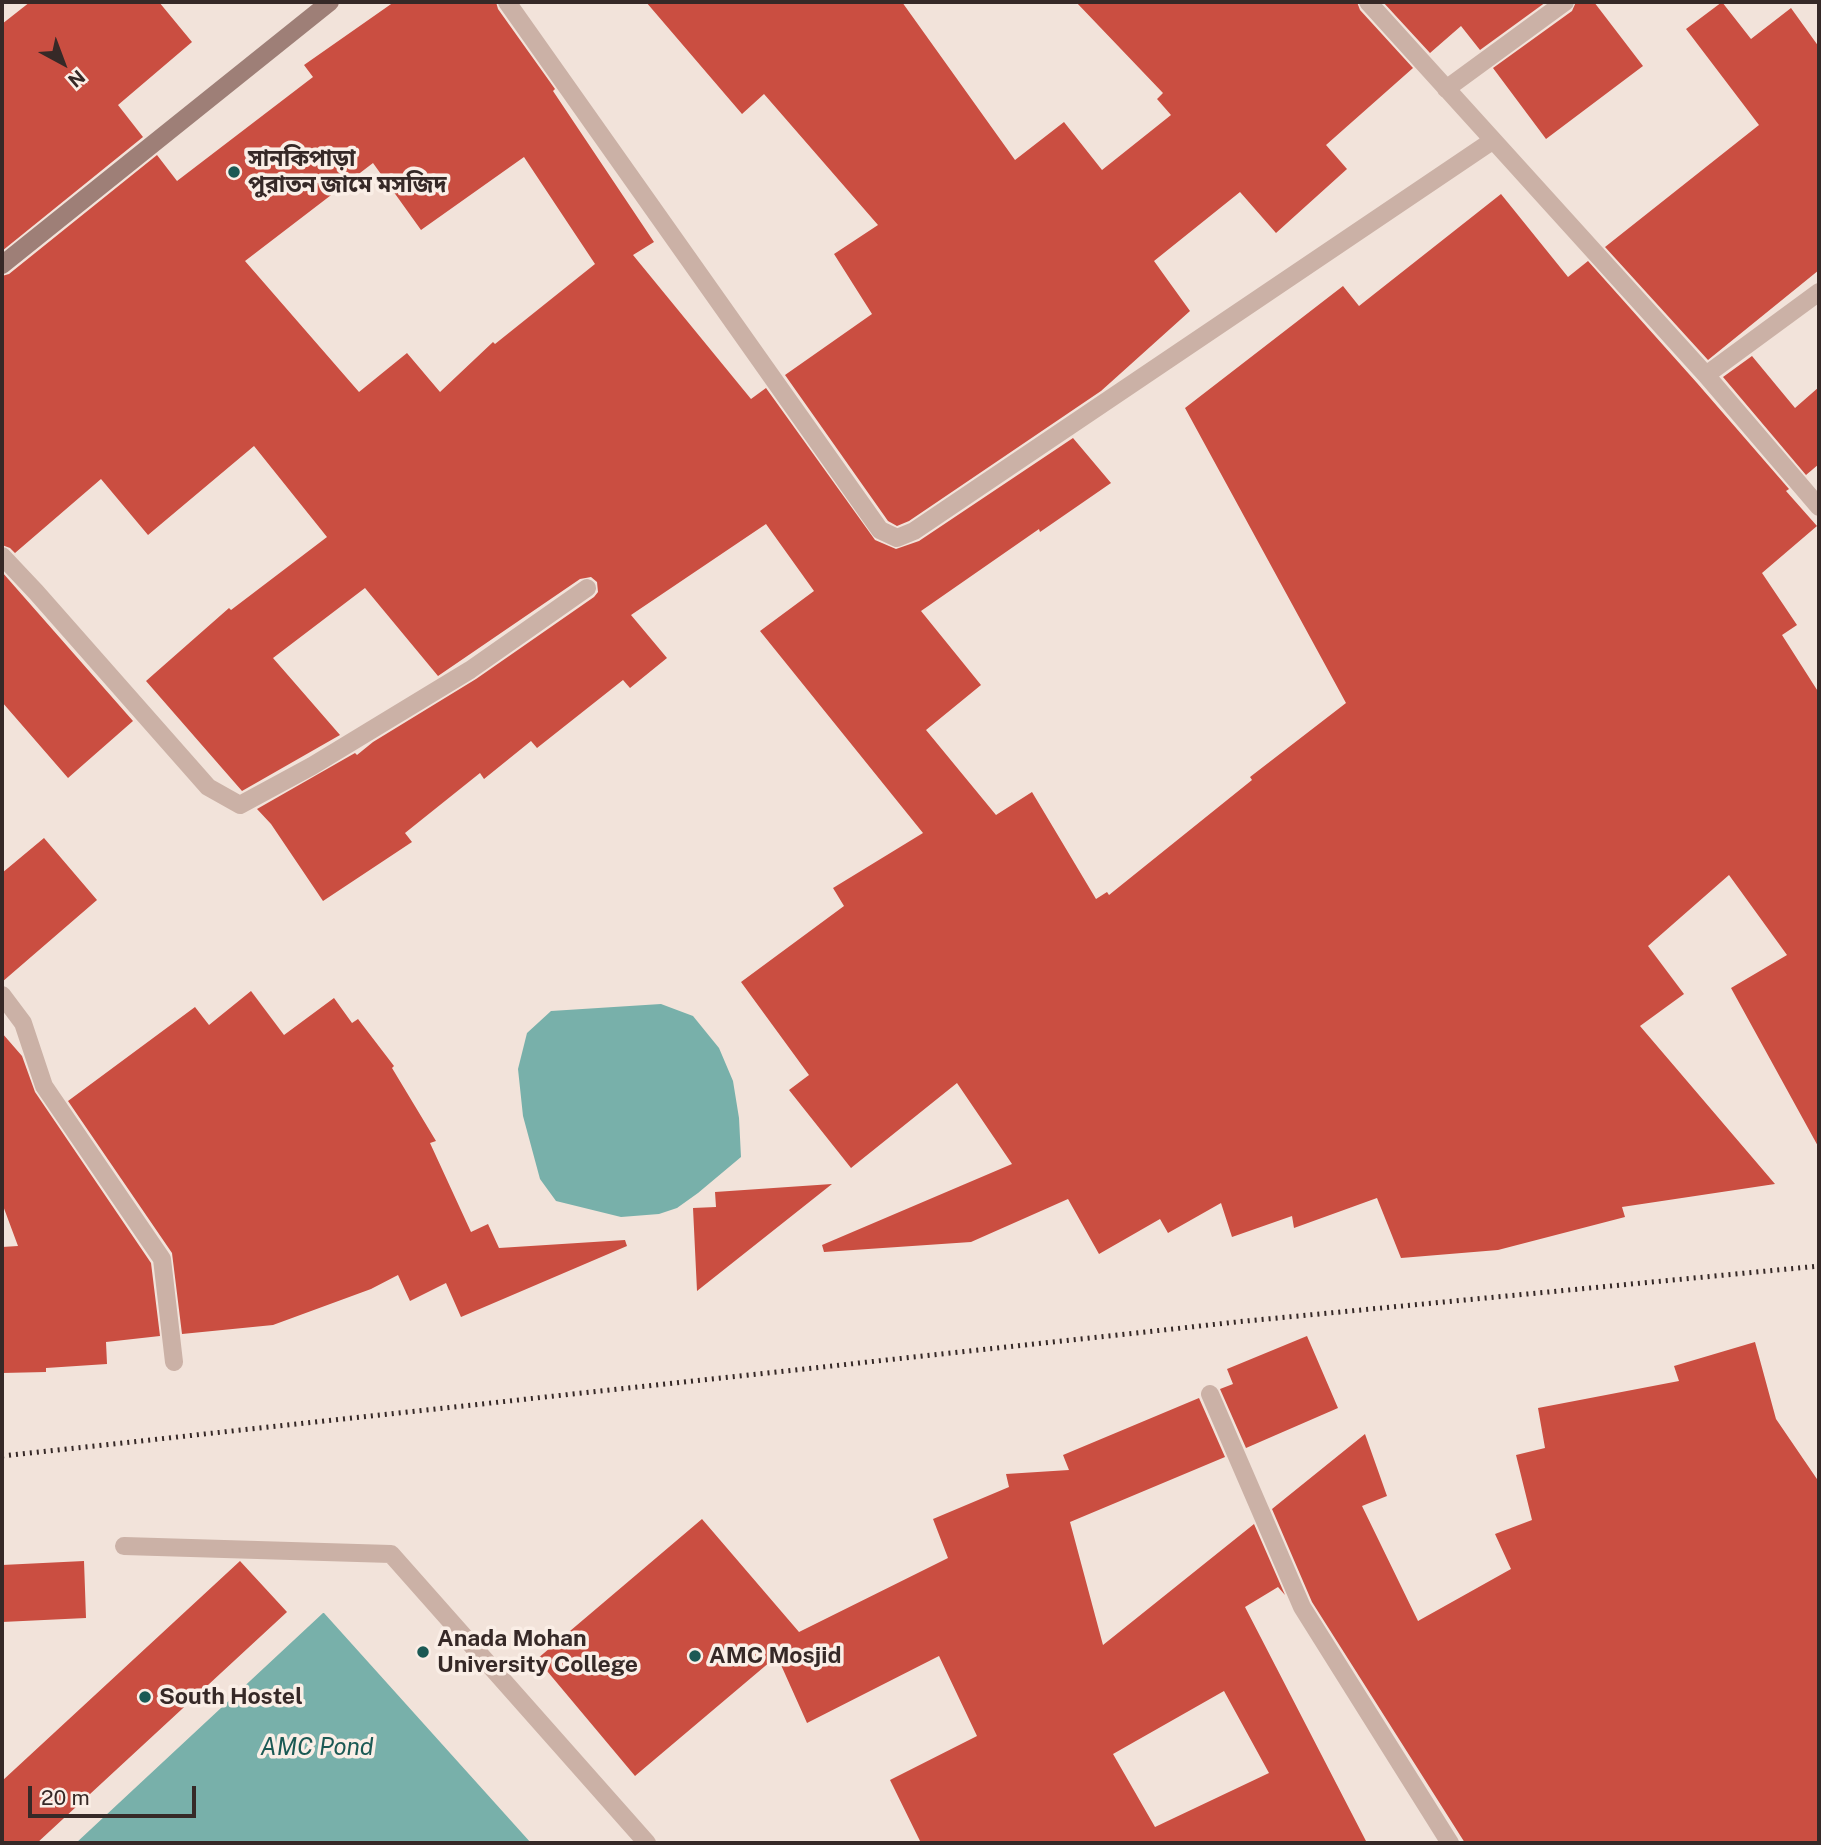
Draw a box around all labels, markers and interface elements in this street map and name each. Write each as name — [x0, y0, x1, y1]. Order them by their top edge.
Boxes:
north arrow — [28, 28, 98, 98]
text: N — [64, 66, 90, 92]
place label: সানকিপাড়া পুরাতন জামে মসজিদ — [248, 145, 447, 199]
marker: সানকিপাড়া পুরাতন জামে মসজিদ — [226, 164, 242, 180]
place label: Anada Mohan University College — [437, 1625, 638, 1679]
place label: AMC Mosjid — [709, 1642, 841, 1670]
marker: Anada Mohan University College — [415, 1644, 431, 1660]
marker: AMC Mosjid — [687, 1648, 703, 1664]
place label: South Hostel — [159, 1683, 303, 1711]
marker: South Hostel — [137, 1689, 153, 1705]
water label: AMC Pond — [260, 1734, 374, 1762]
scale bar — [32, 1772, 200, 1816]
text: 20 m — [41, 1785, 90, 1810]

